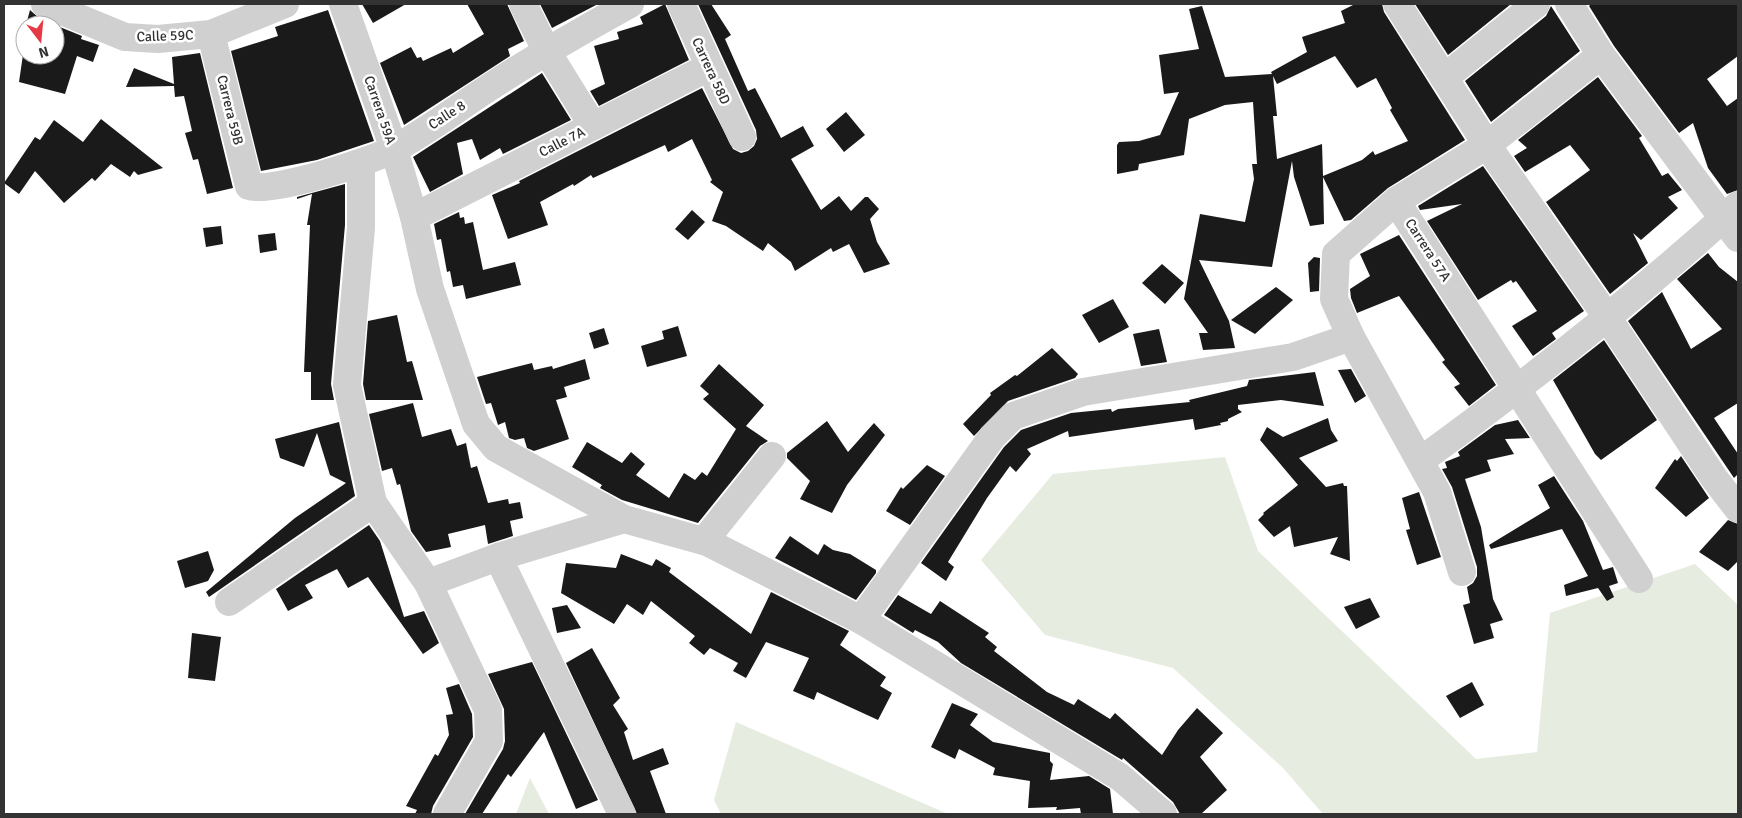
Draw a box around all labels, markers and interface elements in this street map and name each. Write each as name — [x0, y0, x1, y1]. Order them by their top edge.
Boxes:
north arrow — [15, 15, 65, 65]
street label: Calle 59C — [136, 27, 194, 45]
street label: Carrera 58D — [688, 35, 734, 107]
text: N — [36, 43, 50, 62]
street label: Carrera 59B — [213, 73, 247, 147]
street label: Carrera 59A — [360, 73, 400, 147]
street label: Calle 8 — [425, 97, 469, 133]
street label: Calle 7A — [536, 123, 588, 161]
street label: Carrera 57A — [1401, 215, 1455, 285]

